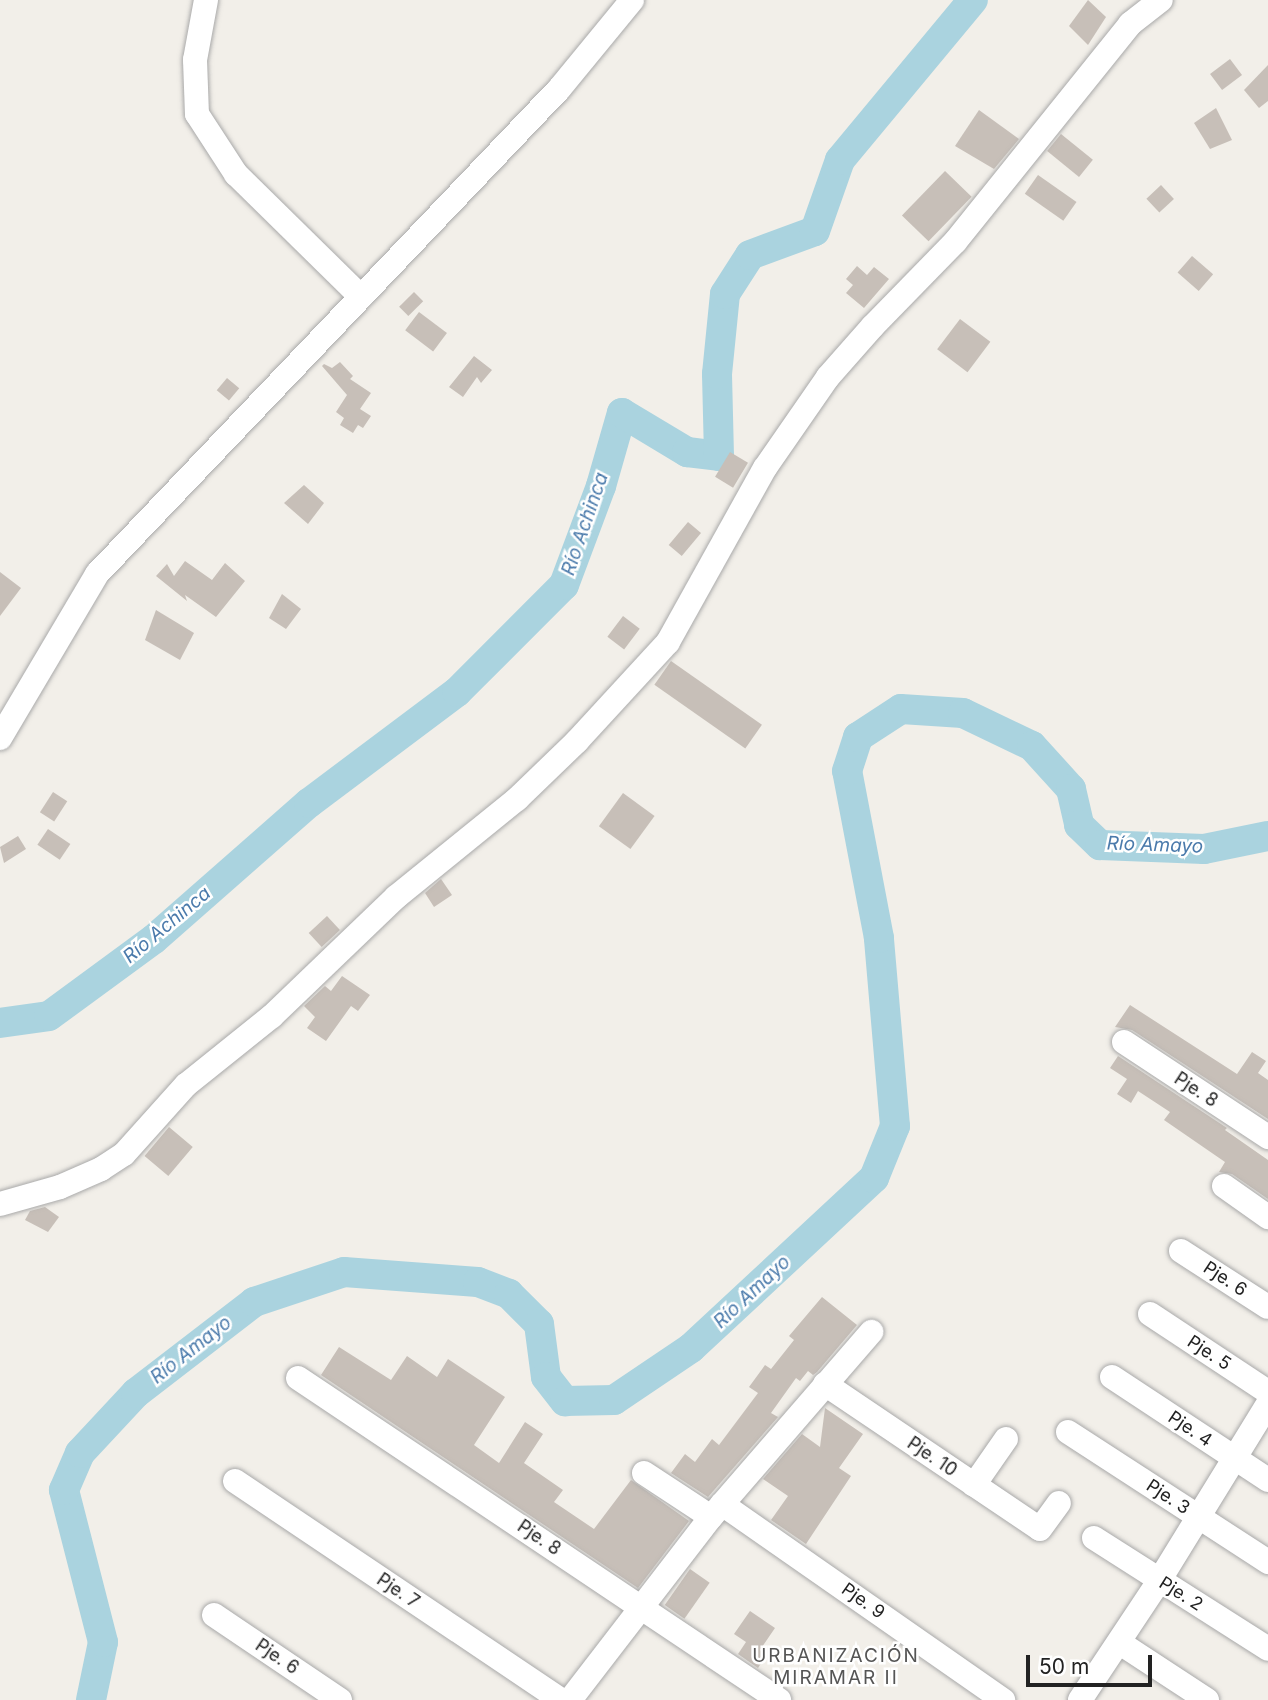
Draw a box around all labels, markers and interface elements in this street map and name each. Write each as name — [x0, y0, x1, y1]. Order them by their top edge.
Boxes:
water label: Río Achinca — [557, 470, 613, 578]
water label: Río Amayo — [1106, 832, 1204, 858]
water label: Río Achinca — [119, 882, 215, 968]
street label: Pje. 8 — [1170, 1068, 1222, 1112]
water label: Río Amayo — [709, 1251, 795, 1333]
street label: Pje. 6 — [1199, 1257, 1251, 1301]
water label: Río Amayo — [146, 1311, 236, 1389]
street label: Pje. 5 — [1183, 1331, 1235, 1375]
street label: Pje. 4 — [1164, 1407, 1216, 1451]
street label: Pje. 10 — [903, 1433, 961, 1481]
street label: Pje. 3 — [1142, 1475, 1194, 1519]
street label: Pje. 8 — [513, 1516, 565, 1560]
street label: Pje. 7 — [373, 1569, 423, 1613]
street label: Pje. 2 — [1155, 1572, 1207, 1616]
street label: Pje. 9 — [837, 1578, 889, 1624]
street label: Pje. 6 — [251, 1635, 303, 1679]
scale bar — [1030, 1640, 1156, 1684]
district label: URBANIZACIÓN MIRAMAR II — [754, 1645, 918, 1689]
text: 50 m — [1039, 1654, 1089, 1679]

